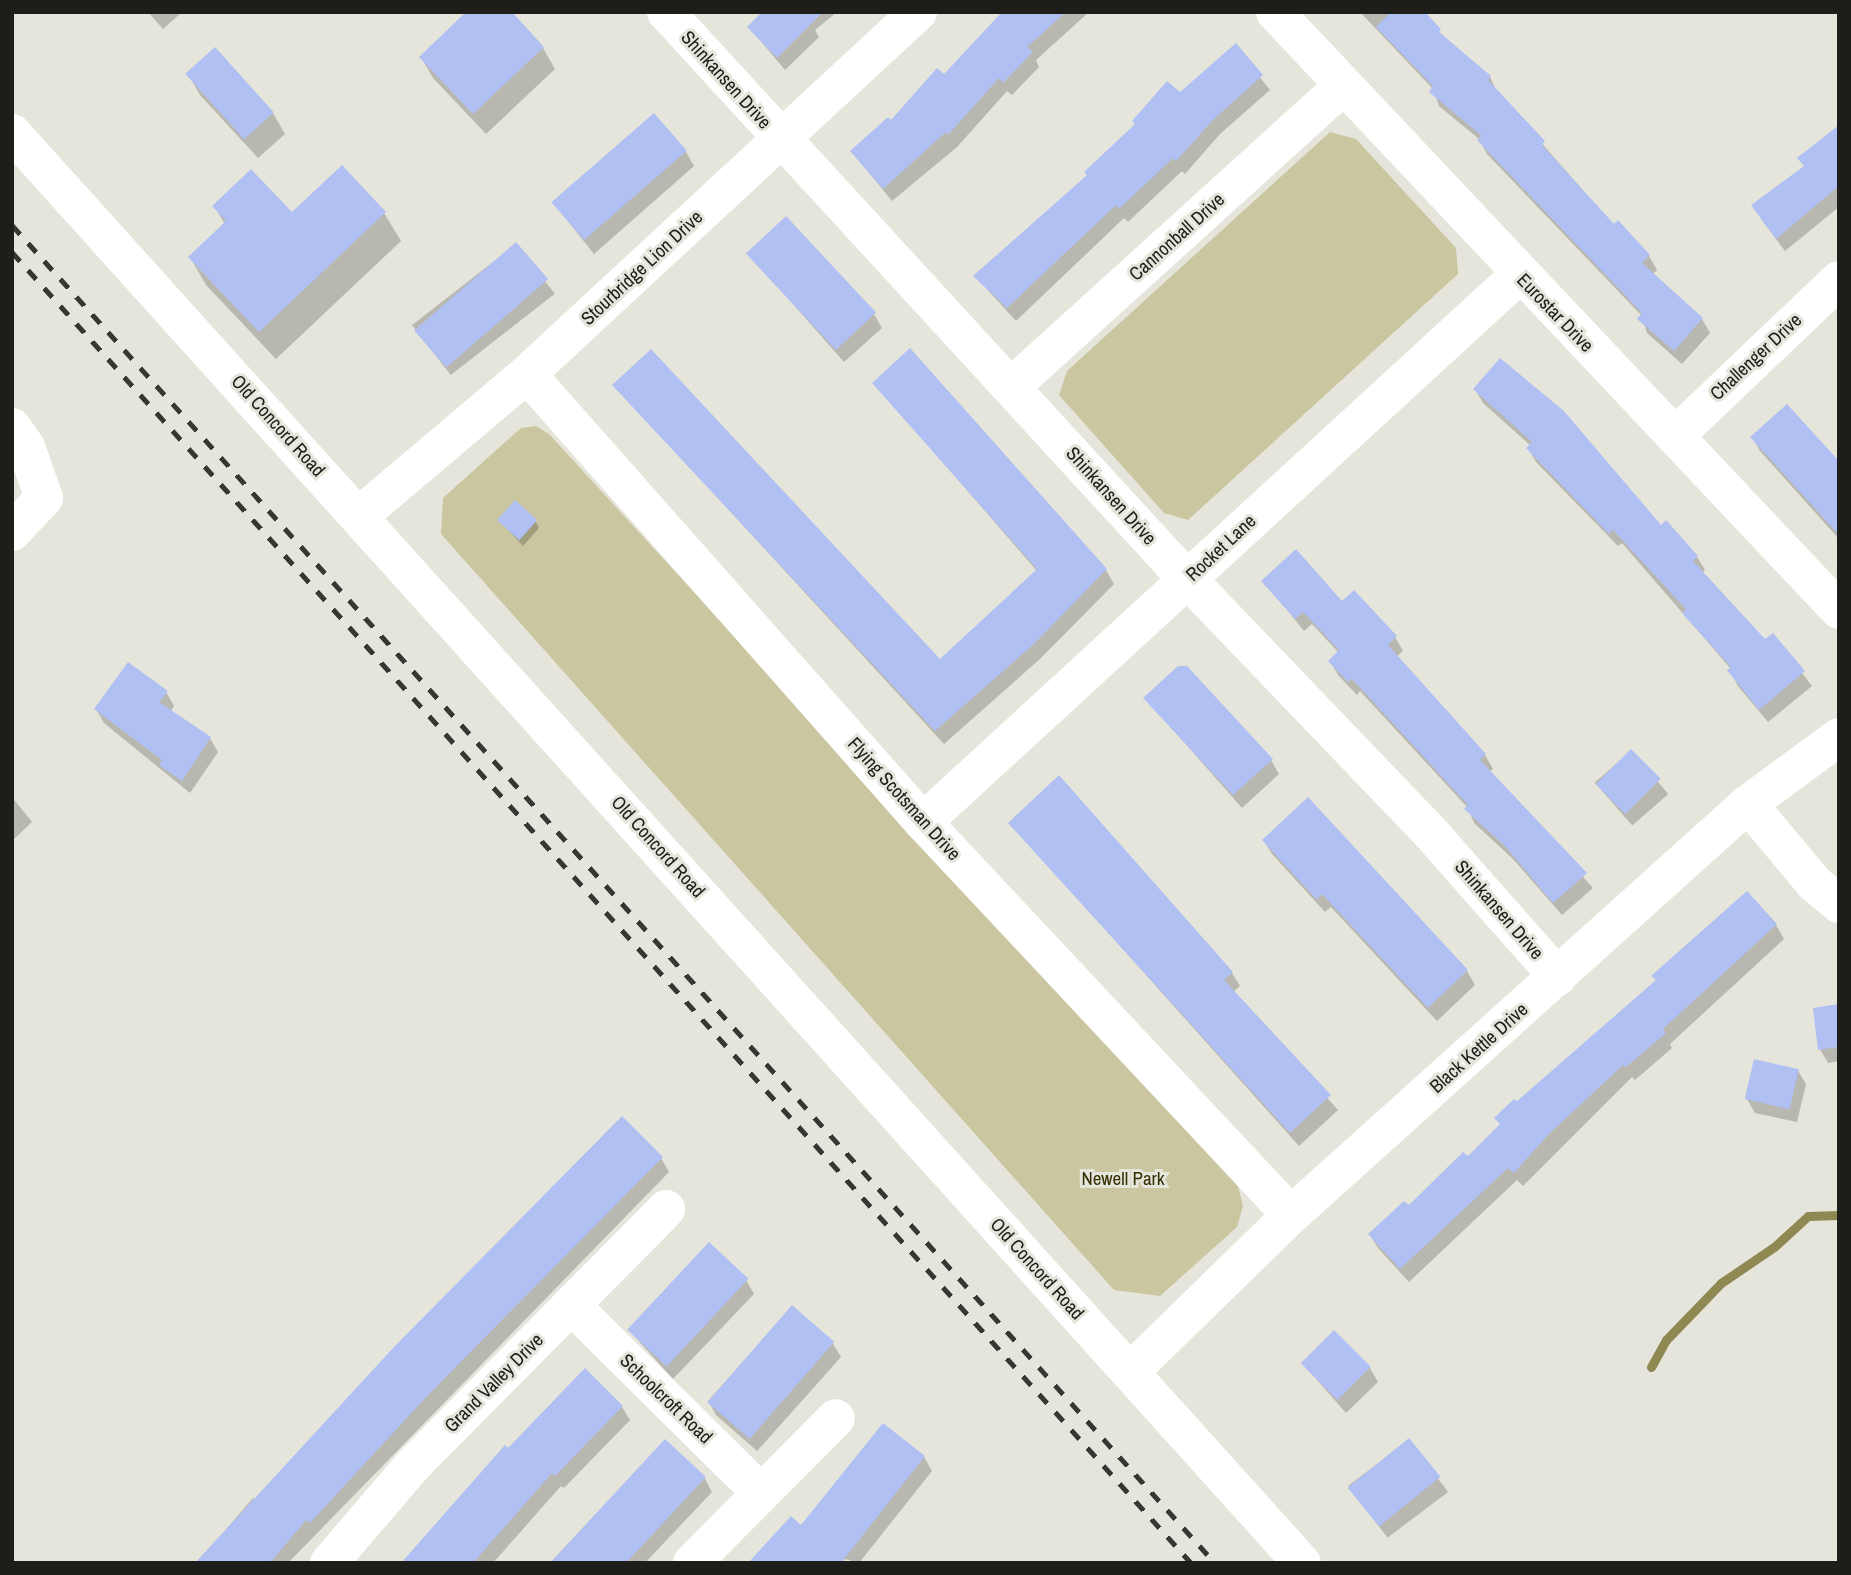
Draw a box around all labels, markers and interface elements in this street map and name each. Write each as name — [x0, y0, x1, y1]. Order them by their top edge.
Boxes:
street label: Shinkansen Drive — [676, 26, 776, 134]
street label: Cannonball Drive — [1125, 188, 1229, 286]
street label: Stourbridge Lion Drive — [577, 206, 707, 330]
street label: Eurostar Drive — [1512, 269, 1598, 357]
street label: Challenger Drive — [1705, 309, 1807, 405]
street label: Old Concord Road — [226, 370, 330, 482]
street label: Shinkansen Drive — [1061, 442, 1161, 550]
street label: Rocket Lane — [1181, 510, 1261, 586]
street label: Flying Scotsman Drive — [843, 733, 965, 865]
street label: Old Concord Road — [606, 791, 710, 903]
street label: Shinkansen Drive — [1450, 856, 1548, 964]
street label: Black Kettle Drive — [1425, 998, 1533, 1098]
park label: Newell Park — [1081, 1168, 1165, 1190]
street label: Old Concord Road — [985, 1213, 1089, 1325]
street label: Grand Valley Drive — [440, 1329, 548, 1437]
street label: Schoolcroft Road — [615, 1349, 717, 1449]

